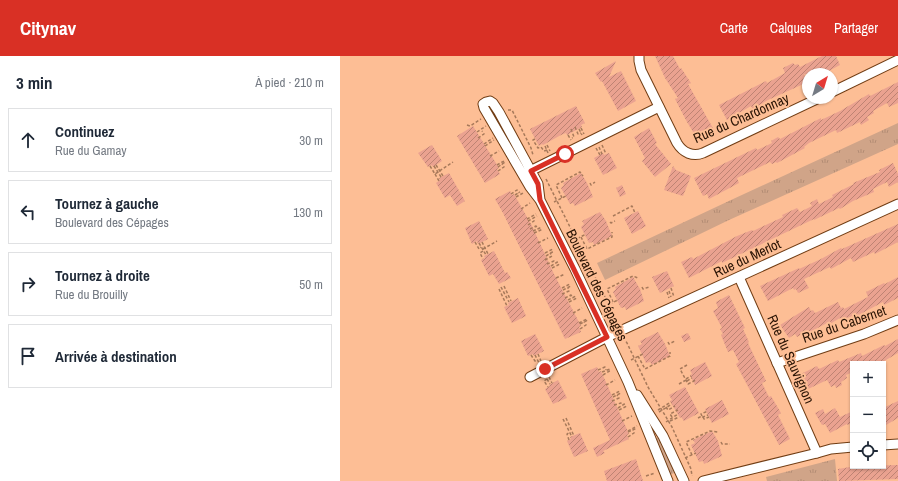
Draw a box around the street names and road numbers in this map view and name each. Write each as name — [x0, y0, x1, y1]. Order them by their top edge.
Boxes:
street label: Rue du Chardonnay — [690, 89, 792, 147]
street label: Boulevard des Cépages — [562, 226, 632, 344]
street label: Rue du Merlot — [711, 235, 783, 281]
street label: Rue du Cabernet — [800, 301, 888, 347]
street label: Rue du Sauvignon — [763, 312, 819, 406]

